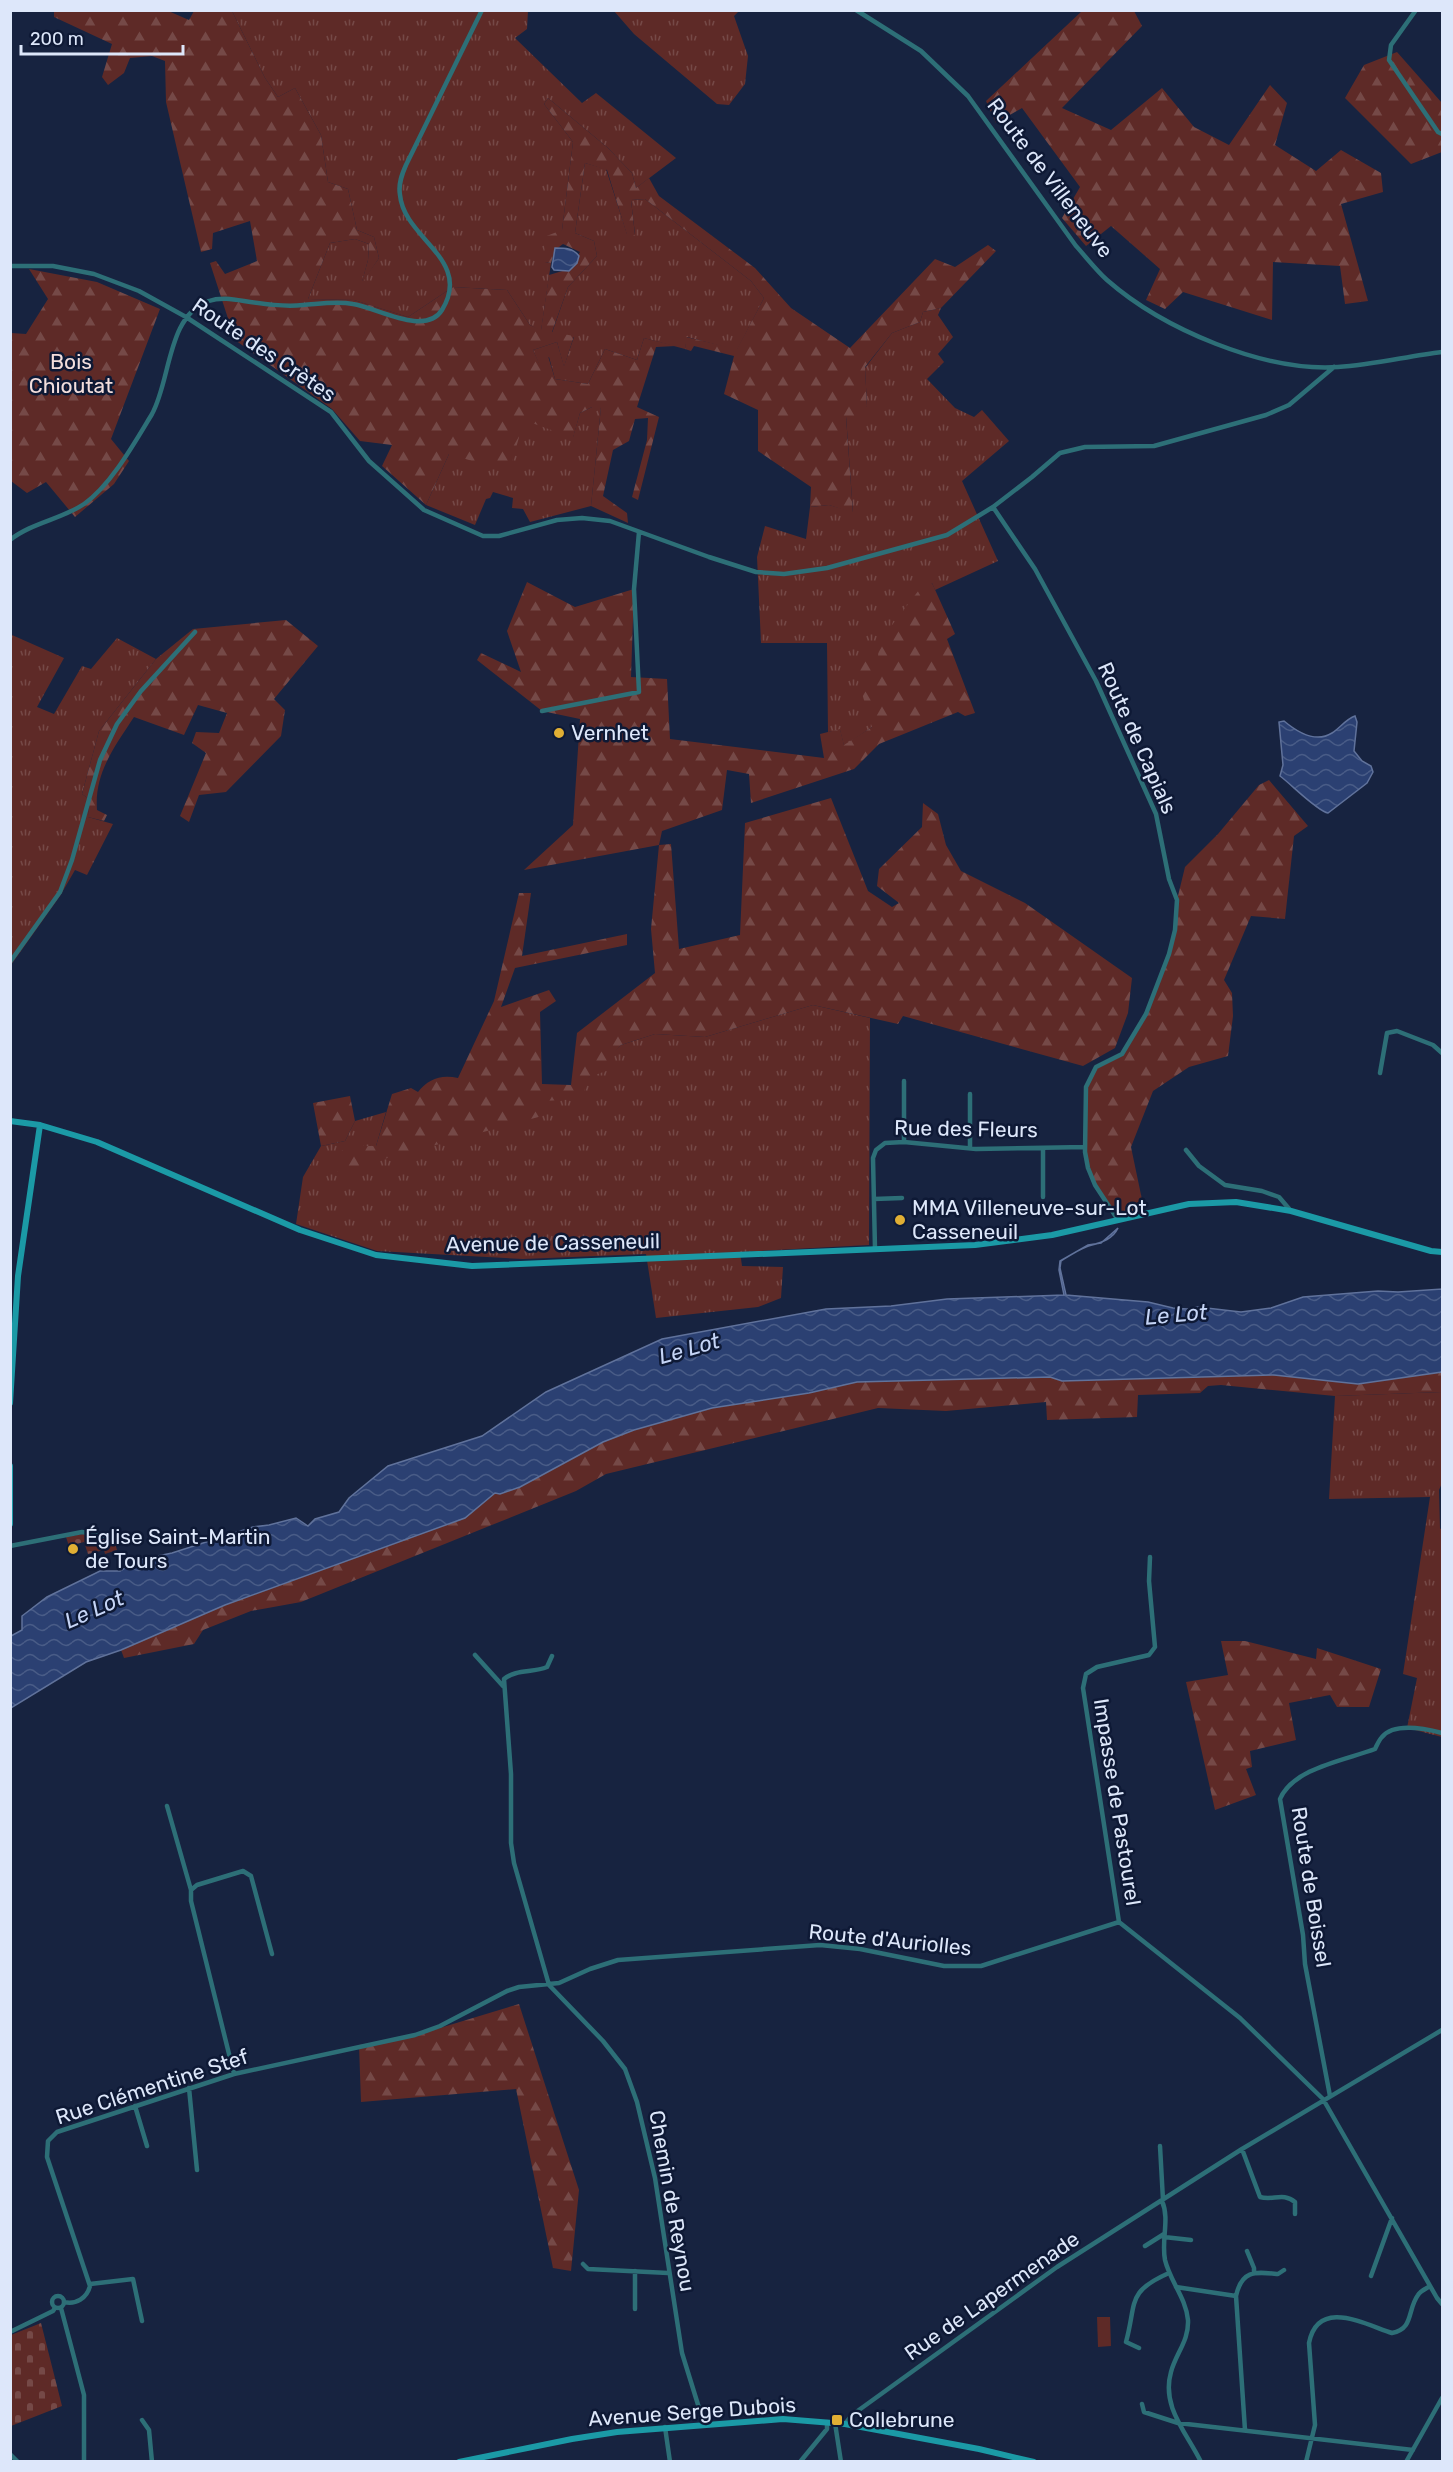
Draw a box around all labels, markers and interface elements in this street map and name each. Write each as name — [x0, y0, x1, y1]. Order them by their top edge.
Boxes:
scale bar — [21, 18, 183, 56]
text: 200 m — [30, 28, 84, 50]
street label: Route de Villeneuve — [982, 93, 1118, 262]
street label: Route des Crètes — [188, 292, 341, 407]
park label: Bois Chioutat — [29, 349, 113, 398]
street label: Route de Capials — [1093, 658, 1182, 818]
place label: Vernhet — [571, 720, 649, 745]
marker: Vernhet — [552, 726, 566, 740]
street label: Rue des Fleurs — [894, 1115, 1038, 1142]
place label: MMA Villeneuve-sur-Lot Casseneuil — [912, 1195, 1147, 1244]
marker: MMA Villeneuve-sur-Lot Casseneuil — [893, 1213, 907, 1227]
street label: Avenue de Casseneuil — [446, 1228, 660, 1257]
water label: Le Lot — [1144, 1298, 1209, 1331]
water label: Le Lot — [655, 1327, 723, 1370]
place label: Église Saint-Martin de Tours — [85, 1524, 271, 1573]
marker: Église Saint-Martin de Tours — [66, 1542, 80, 1556]
water label: Le Lot — [60, 1584, 129, 1634]
street label: Impasse de Pastourel — [1089, 1697, 1146, 1907]
street label: Route de Boissel — [1286, 1805, 1337, 1969]
street label: Route d'Auriolles — [807, 1919, 973, 1960]
street label: Rue Clémentine Stef — [52, 2044, 251, 2129]
street label: Chemin de Reynou — [644, 2108, 701, 2293]
street label: Rue de Lapermenade — [900, 2226, 1084, 2365]
street label: Avenue Serge Dubois — [587, 2392, 797, 2431]
place label: Collebrune — [849, 2407, 955, 2432]
marker: Collebrune — [830, 2413, 844, 2427]

